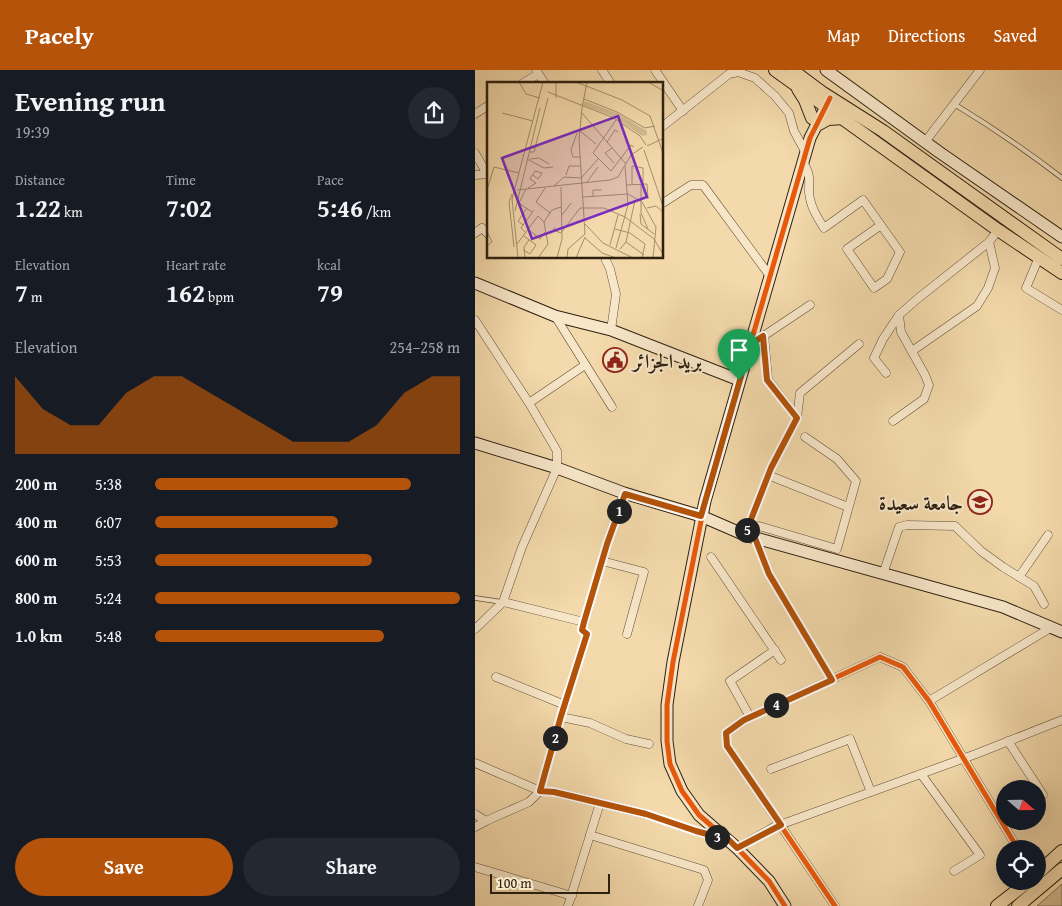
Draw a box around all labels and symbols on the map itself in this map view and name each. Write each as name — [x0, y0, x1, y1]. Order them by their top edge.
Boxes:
inset map — [487, 82, 664, 259]
pin — [718, 329, 760, 380]
place label: بريد الجزائر — [631, 346, 702, 375]
public building icon: بريد الجزائر — [602, 347, 628, 373]
place label: جامعة سعيدة — [879, 488, 963, 517]
school or university icon: جامعة سعيدة — [967, 489, 993, 515]
pin: 1 — [607, 498, 631, 524]
pin: 5 — [735, 518, 759, 542]
pin: 4 — [763, 692, 789, 718]
pin: 2 — [543, 726, 567, 750]
north arrow — [996, 780, 1046, 830]
pin: 3 — [705, 824, 729, 850]
scale bar — [490, 871, 610, 894]

